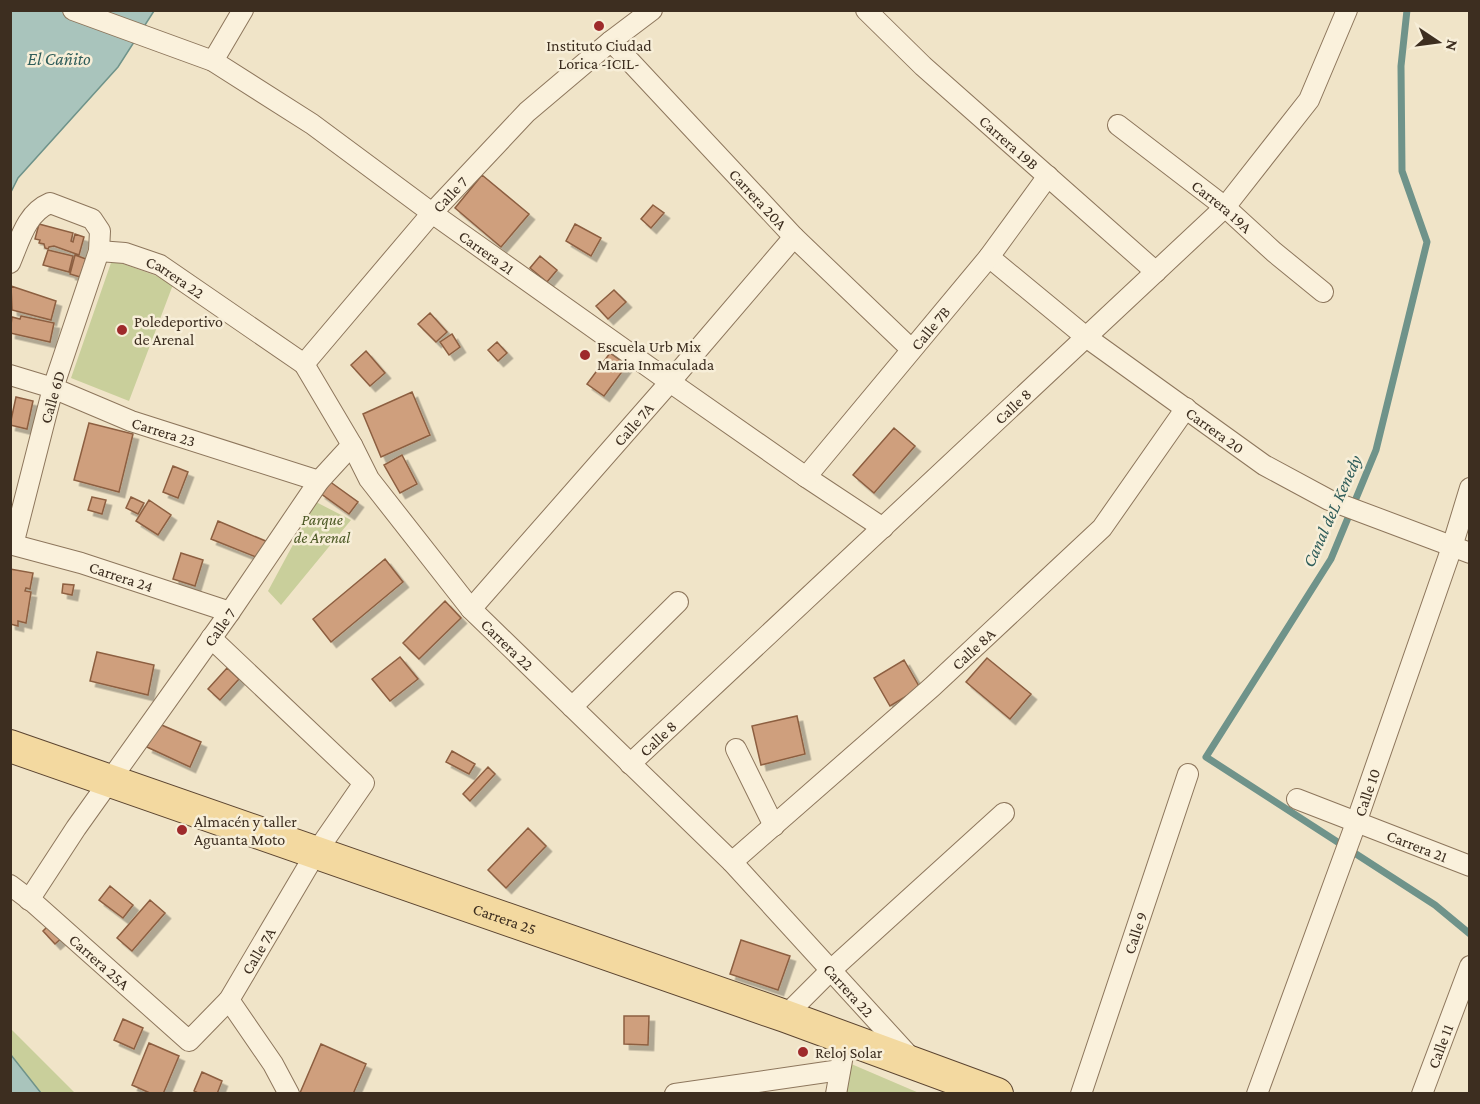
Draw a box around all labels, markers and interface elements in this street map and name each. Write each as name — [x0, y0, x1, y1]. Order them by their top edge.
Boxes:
north arrow — [1408, 12, 1468, 72]
marker: Instituto Ciudad Lorica -ICIL- — [592, 19, 606, 33]
place label: Instituto Ciudad Lorica -ICIL- — [546, 37, 652, 72]
text: N — [1443, 38, 1462, 53]
water label: El Cañito — [27, 49, 91, 69]
street label: Carrera 19B — [976, 112, 1042, 173]
street label: Carrera 20A — [726, 166, 791, 234]
street label: Calle 7 — [429, 173, 471, 216]
street label: Carrera 19A — [1188, 177, 1256, 237]
street label: Carrera 21 — [456, 227, 517, 278]
street label: Carrera 22 — [144, 253, 208, 302]
street label: Calle 7B — [907, 303, 954, 353]
place label: Poledeportivo de Arenal — [134, 313, 223, 348]
marker: Poledeportivo de Arenal — [115, 323, 129, 337]
place label: Escuela Urb Mix Maria Inmaculada — [597, 338, 715, 373]
marker: Escuela Urb Mix Maria Inmaculada — [578, 348, 592, 362]
street label: Calle 6D — [37, 369, 68, 425]
street label: Calle 8 — [991, 385, 1035, 427]
street label: Calle 7A — [610, 399, 657, 449]
street label: Carrera 20 — [1183, 404, 1247, 457]
street label: Carrera 23 — [130, 414, 198, 450]
water label: Canal deL Kenedy — [1298, 451, 1366, 570]
park label: Parque de Arenal — [294, 511, 351, 546]
street label: Carrera 24 — [87, 558, 155, 595]
street label: Calle 7 — [201, 604, 239, 649]
street label: Carrera 22 — [478, 616, 537, 674]
street label: Calle 8A — [948, 624, 999, 673]
street label: Calle 8 — [636, 717, 680, 760]
street label: Calle 10 — [1351, 766, 1383, 819]
place label: Almacén y taller Aguanta Moto — [194, 813, 297, 849]
marker: Almacén y taller Aguanta Moto — [175, 823, 189, 837]
street label: Carrera 21 — [1384, 827, 1450, 865]
street label: Carrera 25 — [471, 900, 539, 938]
street label: Calle 9 — [1120, 910, 1150, 956]
street label: Calle 7A — [238, 924, 279, 977]
street label: Carrera 25A — [66, 931, 134, 994]
street label: Carrera 22 — [820, 960, 877, 1021]
street label: Calle 11 — [1424, 1022, 1456, 1071]
place label: Reloj Solar — [815, 1044, 883, 1062]
marker: Reloj Solar — [796, 1045, 810, 1059]

